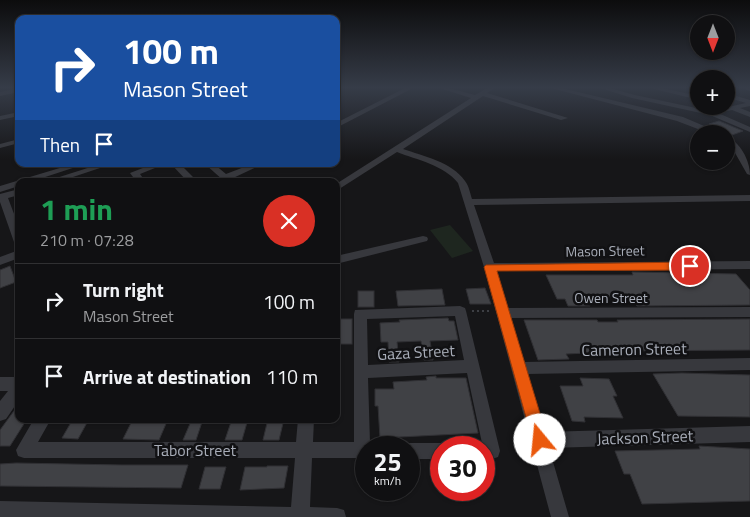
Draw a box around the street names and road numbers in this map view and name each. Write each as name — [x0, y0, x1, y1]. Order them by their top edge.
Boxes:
street label: Mason Street — [565, 239, 645, 262]
street label: Owen Street — [574, 287, 648, 308]
street label: Cameron Street — [581, 336, 687, 362]
street label: Gaza Street — [376, 338, 456, 366]
street label: Jackson Street — [596, 423, 694, 451]
street label: Tabor Street — [154, 438, 236, 462]

